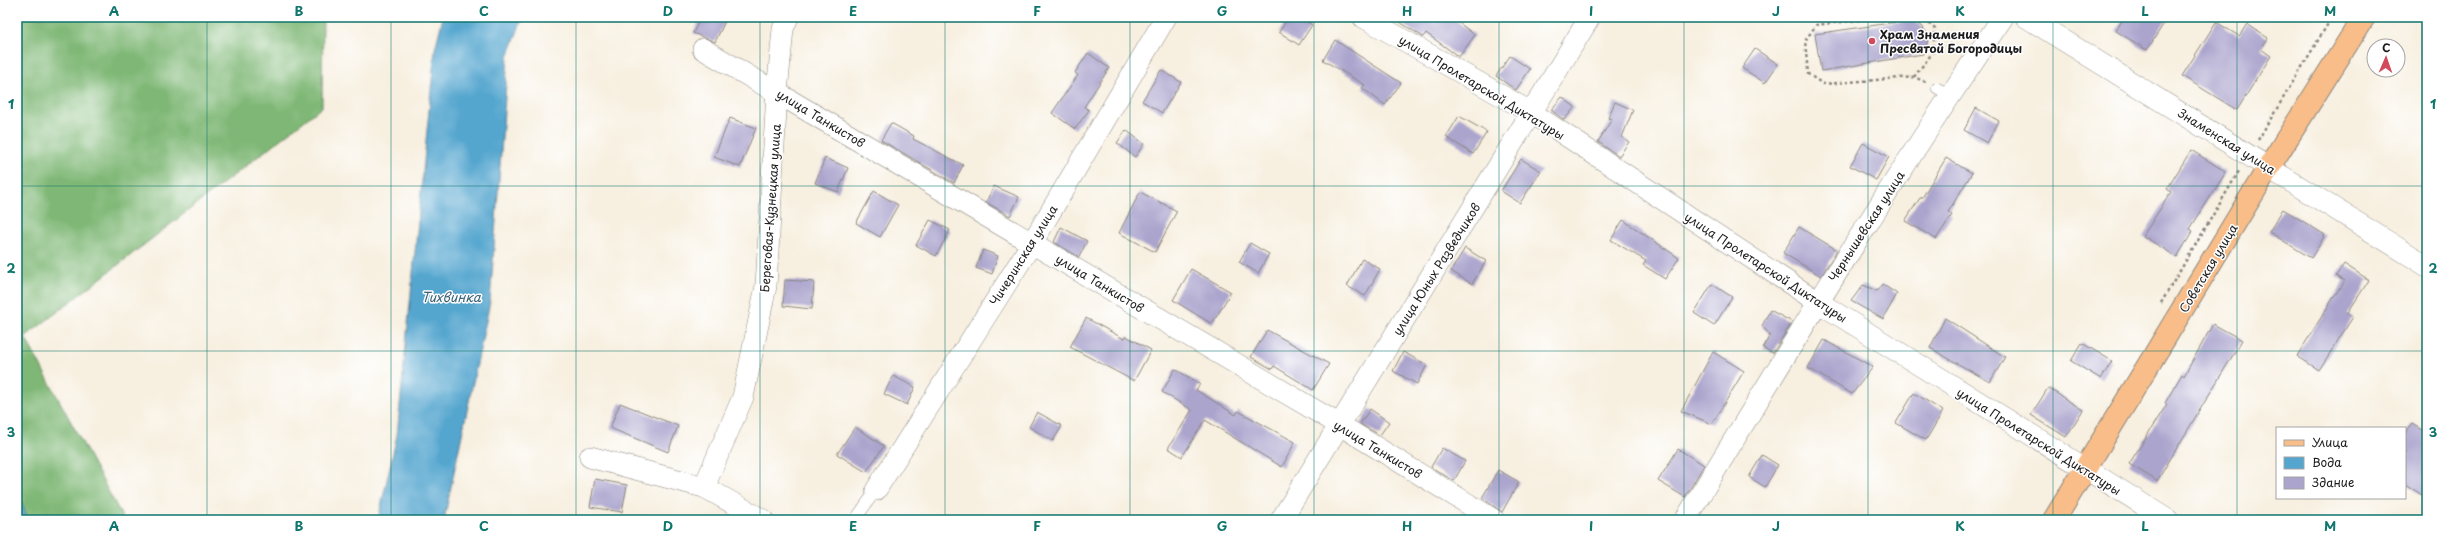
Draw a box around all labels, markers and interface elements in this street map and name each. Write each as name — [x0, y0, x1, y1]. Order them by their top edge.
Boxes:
text: A — [109, 1, 119, 20]
text: B — [295, 1, 304, 20]
text: C — [479, 1, 489, 20]
text: D — [663, 1, 673, 20]
text: E — [849, 1, 857, 20]
text: F — [1033, 1, 1041, 20]
text: G — [1217, 1, 1227, 20]
text: H — [1402, 1, 1412, 20]
text: I — [1589, 1, 1593, 20]
text: J — [1772, 1, 1780, 20]
text: K — [1955, 1, 1965, 20]
text: L — [2141, 1, 2149, 20]
text: M — [2324, 1, 2336, 20]
place label: Храм Знамения Пресвятой Богородицы — [1880, 25, 2023, 57]
street label: улица Пролетарской Диктатуры — [1396, 30, 1568, 144]
marker: Храм Знамения Пресвятой Богородицы — [1867, 36, 1877, 46]
north arrow — [2366, 38, 2406, 78]
text: С — [2382, 39, 2391, 56]
street label: улица Танкистов — [773, 84, 869, 152]
text: 1 — [8, 94, 14, 113]
text: 1 — [2430, 94, 2436, 113]
street label: Знаменская улица — [2174, 103, 2280, 179]
street label: Береговая-Кузнецкая улица — [755, 123, 785, 293]
street label: Чернышевская улица — [1823, 167, 1909, 285]
street label: улица Юных Разведчиков — [1388, 199, 1484, 339]
street label: Чичеринская улица — [985, 201, 1062, 309]
street label: улица Пролетарской Диктатуры — [1681, 208, 1851, 326]
street label: Советская улица — [2174, 220, 2242, 316]
street label: улица Танкистов — [1052, 249, 1148, 317]
text: 2 — [6, 258, 16, 277]
text: 2 — [2428, 258, 2438, 277]
water label: Тихвинка — [421, 287, 482, 306]
street label: улица Пролетарской Диктатуры — [1953, 383, 2125, 499]
street label: улица Танкистов — [1330, 415, 1426, 483]
text: 3 — [7, 422, 16, 441]
text: 3 — [2429, 422, 2438, 441]
legend — [2276, 427, 2406, 499]
text: Улица — [2312, 433, 2348, 451]
text: Вода — [2312, 453, 2342, 471]
text: Здание — [2312, 473, 2354, 491]
text: A — [109, 516, 119, 535]
text: B — [295, 516, 304, 535]
text: C — [479, 516, 489, 535]
text: D — [663, 516, 673, 535]
text: E — [849, 516, 857, 535]
text: F — [1033, 516, 1041, 535]
text: G — [1217, 516, 1227, 535]
text: H — [1402, 516, 1412, 535]
text: I — [1589, 516, 1593, 535]
text: J — [1772, 516, 1780, 535]
text: K — [1955, 516, 1965, 535]
text: L — [2141, 516, 2149, 535]
text: M — [2324, 516, 2336, 535]

